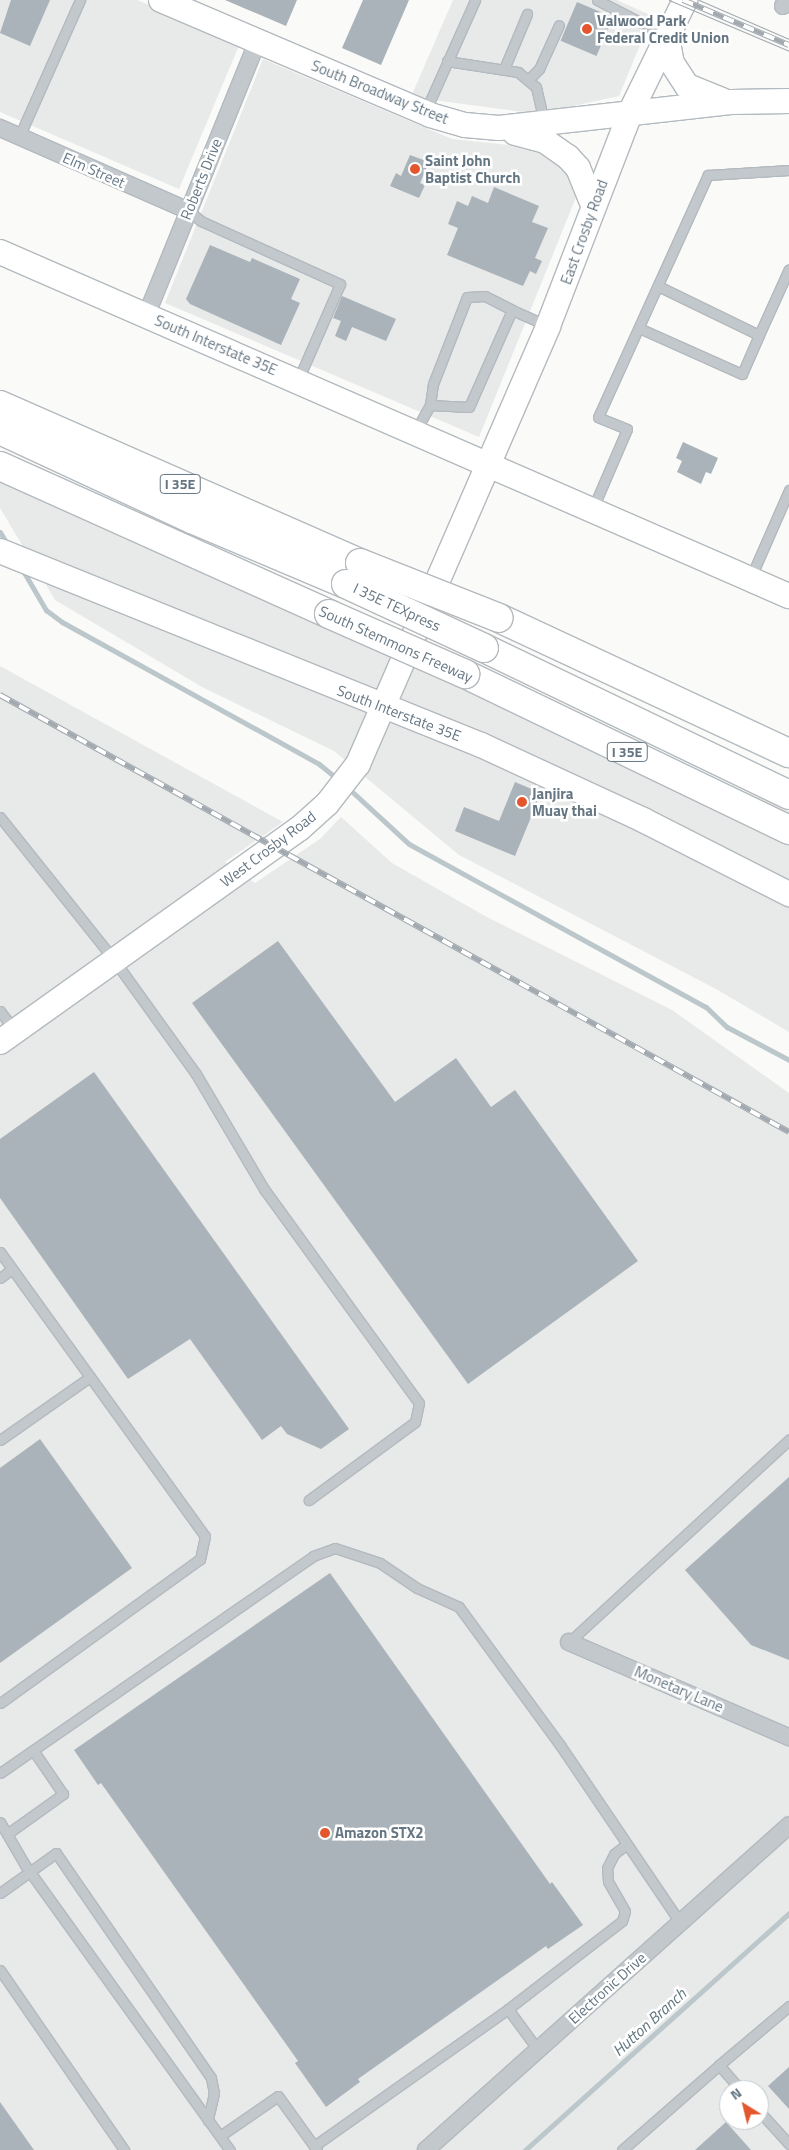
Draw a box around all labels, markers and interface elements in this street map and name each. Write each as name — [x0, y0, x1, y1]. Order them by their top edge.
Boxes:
place label: Valwood Park Federal Credit Union — [597, 11, 729, 46]
marker: Valwood Park Federal Credit Union — [581, 23, 593, 35]
street label: South Broadway Street — [309, 56, 451, 128]
street label: Roberts Drive — [177, 136, 225, 222]
street label: Elm Street — [60, 148, 128, 192]
place label: Saint John Baptist Church — [425, 151, 520, 186]
marker: Saint John Baptist Church — [409, 163, 421, 175]
street label: East Crosby Road — [557, 177, 611, 287]
street label: South Interstate 35E — [152, 311, 280, 379]
road number: I 35E — [159, 472, 201, 496]
street label: I 35E TEXpress — [350, 579, 444, 635]
street label: South Stemmons Freeway — [316, 602, 476, 686]
street label: South Interstate 35E — [334, 681, 464, 745]
road number: I 35E — [606, 740, 648, 764]
place label: Janjira Muay thai — [532, 784, 597, 819]
marker: Janjira Muay thai — [516, 796, 528, 808]
street label: West Crosby Road — [217, 807, 319, 891]
street label: Monetary Lane — [632, 1662, 726, 1716]
place label: Amazon STX2 — [335, 1824, 424, 1842]
marker: Amazon STX2 — [319, 1827, 331, 1839]
street label: Electronic Drive — [565, 1948, 649, 2028]
water label: Hutton Branch — [608, 1984, 690, 2060]
north arrow — [719, 2080, 769, 2130]
text: N — [725, 2082, 746, 2105]

